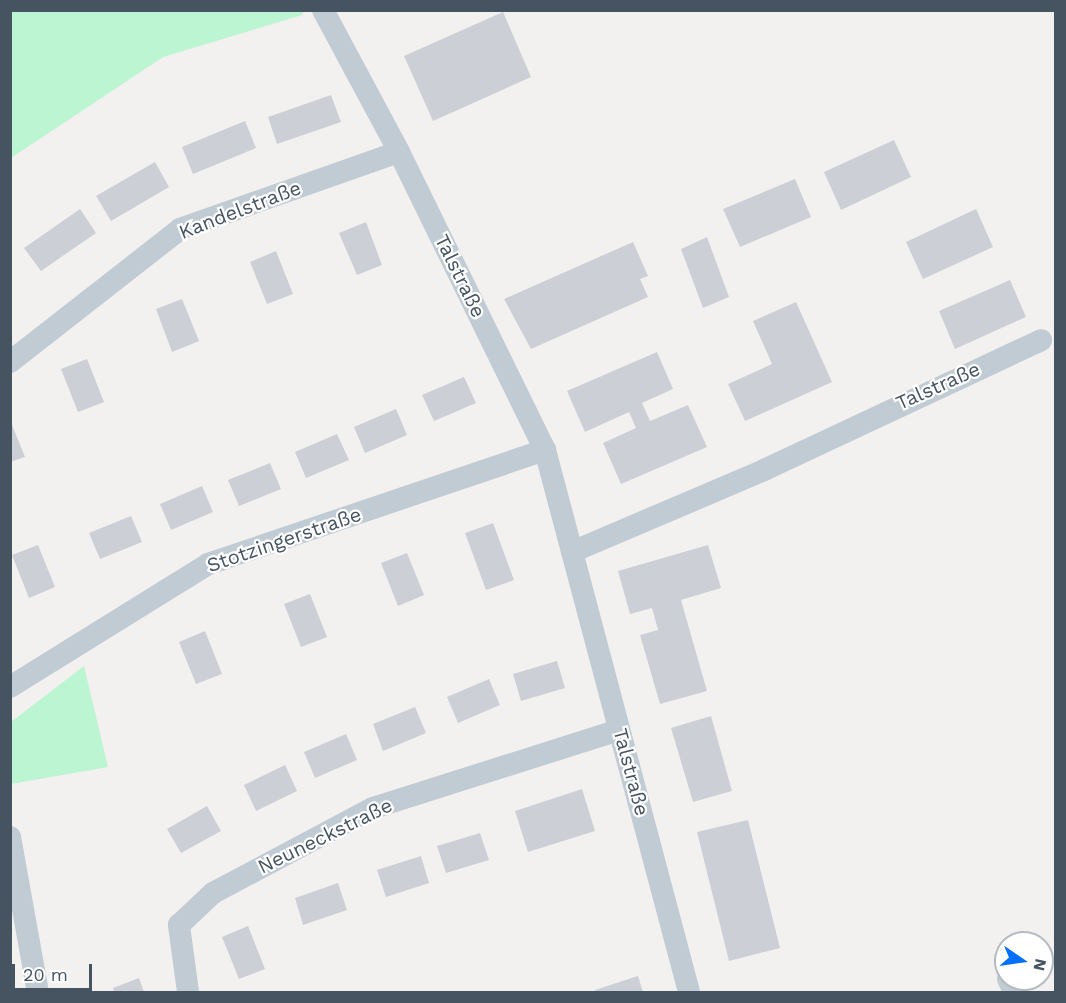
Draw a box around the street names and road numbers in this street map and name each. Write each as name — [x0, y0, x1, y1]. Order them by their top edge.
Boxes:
street label: Kandelstraße — [176, 176, 304, 244]
street label: Talstraße — [430, 231, 490, 321]
street label: Talstraße — [892, 357, 984, 415]
street label: Stotzingerstraße — [204, 502, 364, 578]
street label: Talstraße — [608, 726, 654, 818]
street label: Neuneckstraße — [254, 793, 396, 879]

